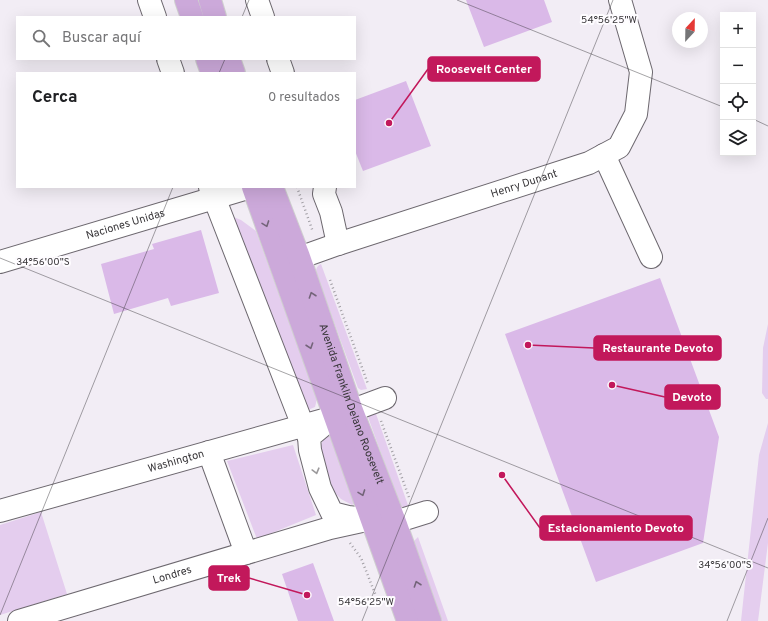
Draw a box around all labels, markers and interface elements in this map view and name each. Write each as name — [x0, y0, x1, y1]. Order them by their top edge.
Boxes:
north arrow — [672, 12, 708, 48]
map controls — [720, 12, 756, 156]
button: + — [720, 12, 756, 48]
text: 54°56'25"W — [581, 14, 637, 27]
search box — [16, 16, 356, 60]
icon: search — [30, 27, 52, 49]
text: Buscar aquí — [62, 29, 141, 48]
button: − — [720, 48, 756, 84]
callout: Roosevelt Center — [428, 57, 540, 81]
text: Roosevelt Center — [436, 62, 532, 78]
button: locate — [720, 84, 756, 120]
text: Cerca — [32, 87, 78, 109]
text: 0 resultados — [268, 90, 340, 106]
button: layers — [720, 120, 756, 156]
street label: Henry Dunant — [489, 167, 559, 201]
street label: Naciones Unidas — [84, 206, 167, 243]
one-way arrow — [262, 220, 270, 227]
text: 34°56'00"S — [16, 256, 70, 269]
one-way arrow — [308, 291, 316, 298]
street label: Avenida Franklin Delano Roosevelt — [315, 322, 387, 486]
callout: Restaurante Devoto — [594, 336, 721, 360]
text: Restaurante Devoto — [603, 341, 714, 357]
one-way arrow — [305, 343, 314, 350]
callout: Devoto — [665, 385, 720, 409]
text: Devoto — [672, 390, 712, 406]
street label: Washington — [146, 447, 206, 476]
one-way arrow — [311, 467, 320, 474]
one-way arrow — [357, 489, 366, 496]
callout: Estacionamiento Devoto — [540, 516, 692, 540]
text: Estacionamiento Devoto — [548, 521, 684, 537]
text: 34°56'00"S — [698, 559, 752, 572]
street label: Londres — [151, 563, 193, 588]
callout: Trek — [209, 566, 249, 590]
text: Trek — [217, 571, 242, 587]
one-way arrow — [413, 581, 421, 588]
text: 54°56'25"W — [338, 596, 394, 609]

